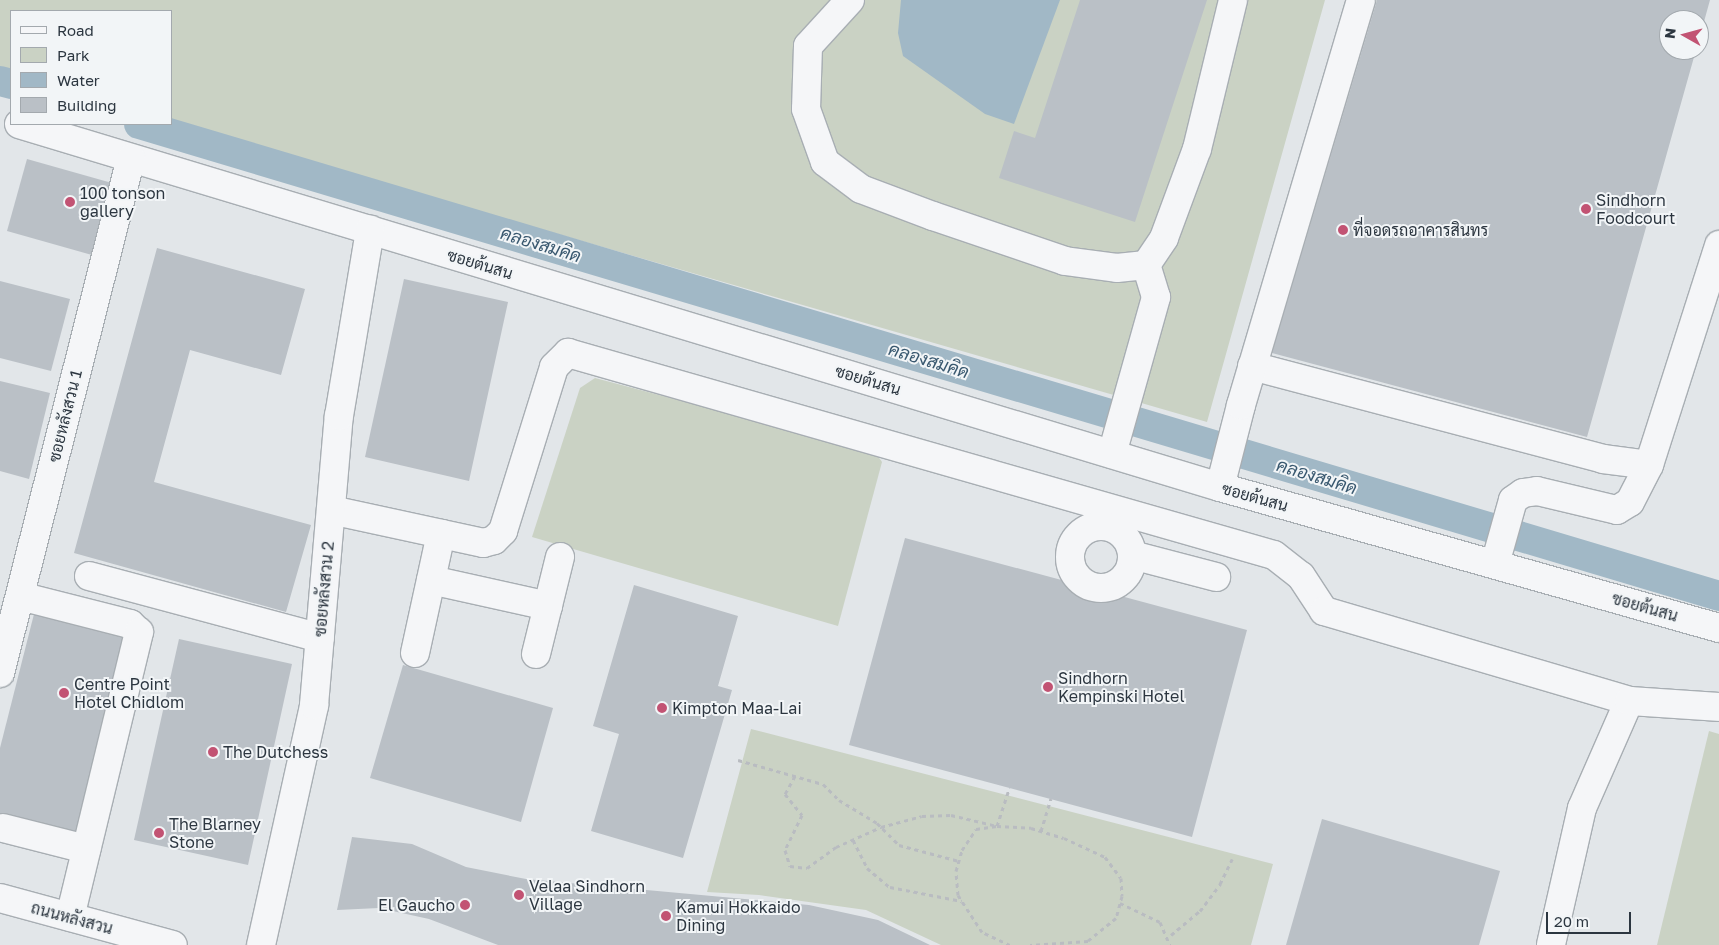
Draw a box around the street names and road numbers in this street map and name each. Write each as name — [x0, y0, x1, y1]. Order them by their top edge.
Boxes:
street label: ซอยต้นสน — [445, 245, 515, 283]
street label: ซอยต้นสน — [833, 361, 903, 399]
street label: ซอยหลังสวน 1 — [44, 368, 86, 464]
street label: ซอยต้นสน — [1220, 478, 1290, 516]
street label: ซอยหลังสวน 2 — [310, 540, 338, 638]
street label: ซอยต้นสน — [1610, 588, 1680, 626]
street label: ถนนหลังสวน — [29, 898, 115, 938]

